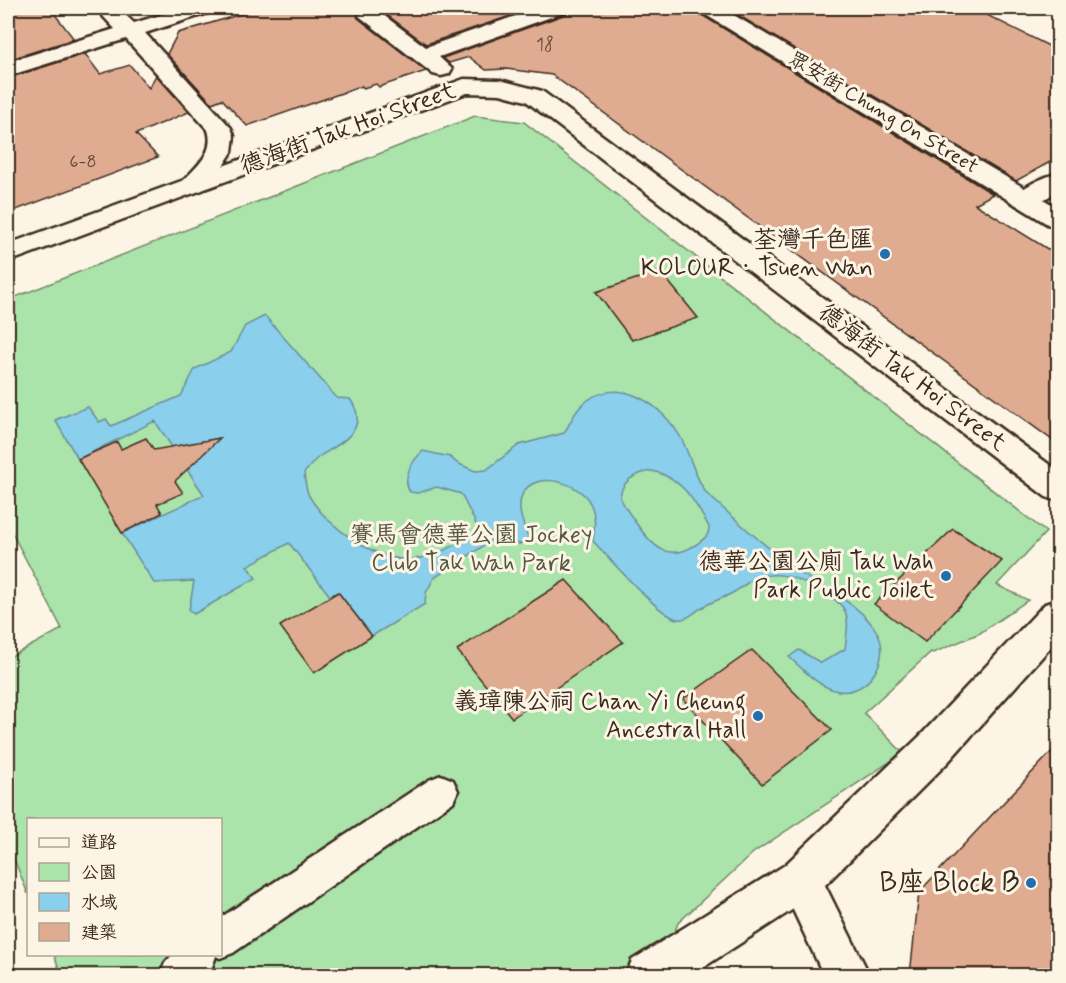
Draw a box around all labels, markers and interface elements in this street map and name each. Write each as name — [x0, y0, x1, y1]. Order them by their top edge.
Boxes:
house number: 18 — [536, 33, 554, 57]
street label: 眾安街 Chung On Street — [783, 45, 983, 181]
street label: 德海街 Tak Hoi Street — [236, 76, 460, 182]
house number: 6-8 — [69, 150, 97, 174]
place label: 荃灣千色匯 KOLOUR‧Tsuen Wan — [641, 225, 873, 284]
marker: 荃灣千色匯 KOLOUR‧Tsuen Wan — [878, 247, 892, 261]
street label: 德海街 Tak Hoi Street — [812, 297, 1012, 459]
park label: 賽馬會德華公園 Jockey Club Tak Wah Park — [350, 520, 592, 579]
place label: 德華公園公廁 Tak Wah Park Public Toilet — [699, 547, 934, 606]
marker: 德華公園公廁 Tak Wah Park Public Toilet — [939, 569, 953, 583]
place label: 義璋陳公祠 Chan Yi Cheung Ancestral Hall — [454, 687, 746, 746]
marker: 義璋陳公祠 Chan Yi Cheung Ancestral Hall — [751, 709, 765, 723]
legend — [27, 818, 222, 956]
text: 道路 — [81, 831, 117, 855]
text: 公園 — [81, 861, 117, 885]
place label: B座 Block B — [879, 865, 1019, 902]
marker: B座 Block B — [1024, 876, 1038, 890]
text: 水域 — [81, 891, 117, 915]
text: 建築 — [81, 921, 117, 945]

